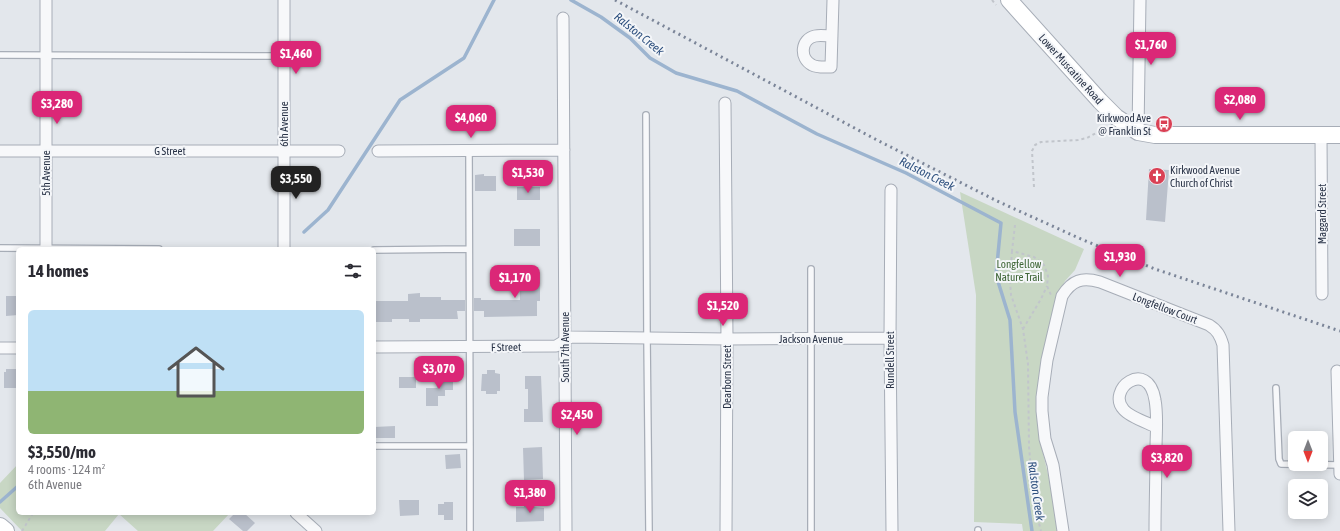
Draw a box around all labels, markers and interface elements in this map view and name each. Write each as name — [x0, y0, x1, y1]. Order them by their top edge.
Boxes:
water label: Ralston Creek — [611, 10, 667, 59]
street label: Lower Muscatine Road — [1036, 32, 1106, 106]
pin: $1,760 — [1118, 32, 1184, 66]
text: $1,760 — [1135, 37, 1167, 52]
pin: $1,460 — [263, 41, 329, 75]
text: $1,460 — [280, 46, 312, 61]
pin: $2,080 — [1207, 87, 1273, 121]
pin: $3,280 — [24, 91, 90, 125]
text: $2,080 — [1224, 92, 1256, 107]
text: $3,280 — [41, 96, 73, 111]
street label: 6th Avenue — [278, 101, 290, 147]
pin: $4,060 — [438, 105, 504, 139]
text: $4,060 — [455, 110, 487, 125]
place label: Kirkwood Ave @ Franklin St — [1097, 112, 1151, 137]
bus stop icon: Kirkwood Ave @ Franklin St — [1154, 114, 1174, 134]
street label: G Street — [154, 145, 186, 157]
street label: 5th Avenue — [40, 150, 52, 196]
water label: Ralston Creek — [897, 154, 958, 194]
pin: $1,530 — [495, 160, 561, 194]
place label: Kirkwood Avenue Church of Christ — [1170, 164, 1240, 189]
text: $1,530 — [512, 165, 544, 180]
pin: $3,550 — [263, 166, 329, 200]
church icon: Kirkwood Avenue Church of Christ — [1147, 166, 1167, 186]
text: $3,550 — [280, 171, 312, 186]
street label: Maggard Street — [1316, 184, 1328, 244]
pin: $1,930 — [1087, 244, 1153, 278]
text: $1,930 — [1104, 249, 1136, 264]
park label: Longfellow Nature Trail — [995, 258, 1043, 283]
icon: filters — [342, 260, 364, 282]
text: 14 homes — [28, 261, 89, 281]
pin: $1,170 — [482, 265, 548, 299]
text: $1,170 — [499, 270, 531, 285]
street label: Longfellow Court — [1131, 290, 1199, 326]
pin: $1,520 — [690, 293, 756, 327]
text: $1,520 — [707, 298, 739, 313]
street label: South 7th Avenue — [559, 312, 571, 382]
street label: Rundell Street — [884, 331, 896, 389]
street label: Jackson Avenue — [779, 333, 843, 345]
icon: home — [160, 336, 232, 408]
street label: F Street — [491, 341, 521, 353]
street label: Dearborn Street — [721, 345, 733, 409]
pin: $3,070 — [406, 356, 472, 390]
text: $3,070 — [423, 361, 455, 376]
pin: $2,450 — [544, 402, 610, 436]
text: $2,450 — [561, 407, 593, 422]
north arrow — [1288, 431, 1328, 471]
map controls — [1288, 431, 1328, 519]
text: $3,550/mo — [28, 442, 96, 462]
pin: $3,820 — [1134, 445, 1200, 479]
text: $3,820 — [1151, 450, 1183, 465]
water label: Ralston Creek — [1025, 460, 1047, 522]
text: 4 rooms · 124 m² — [28, 462, 105, 477]
text: 6th Avenue — [28, 477, 82, 492]
button: layers — [1288, 479, 1328, 519]
pin: $1,380 — [497, 480, 563, 514]
text: $1,380 — [514, 485, 546, 500]

